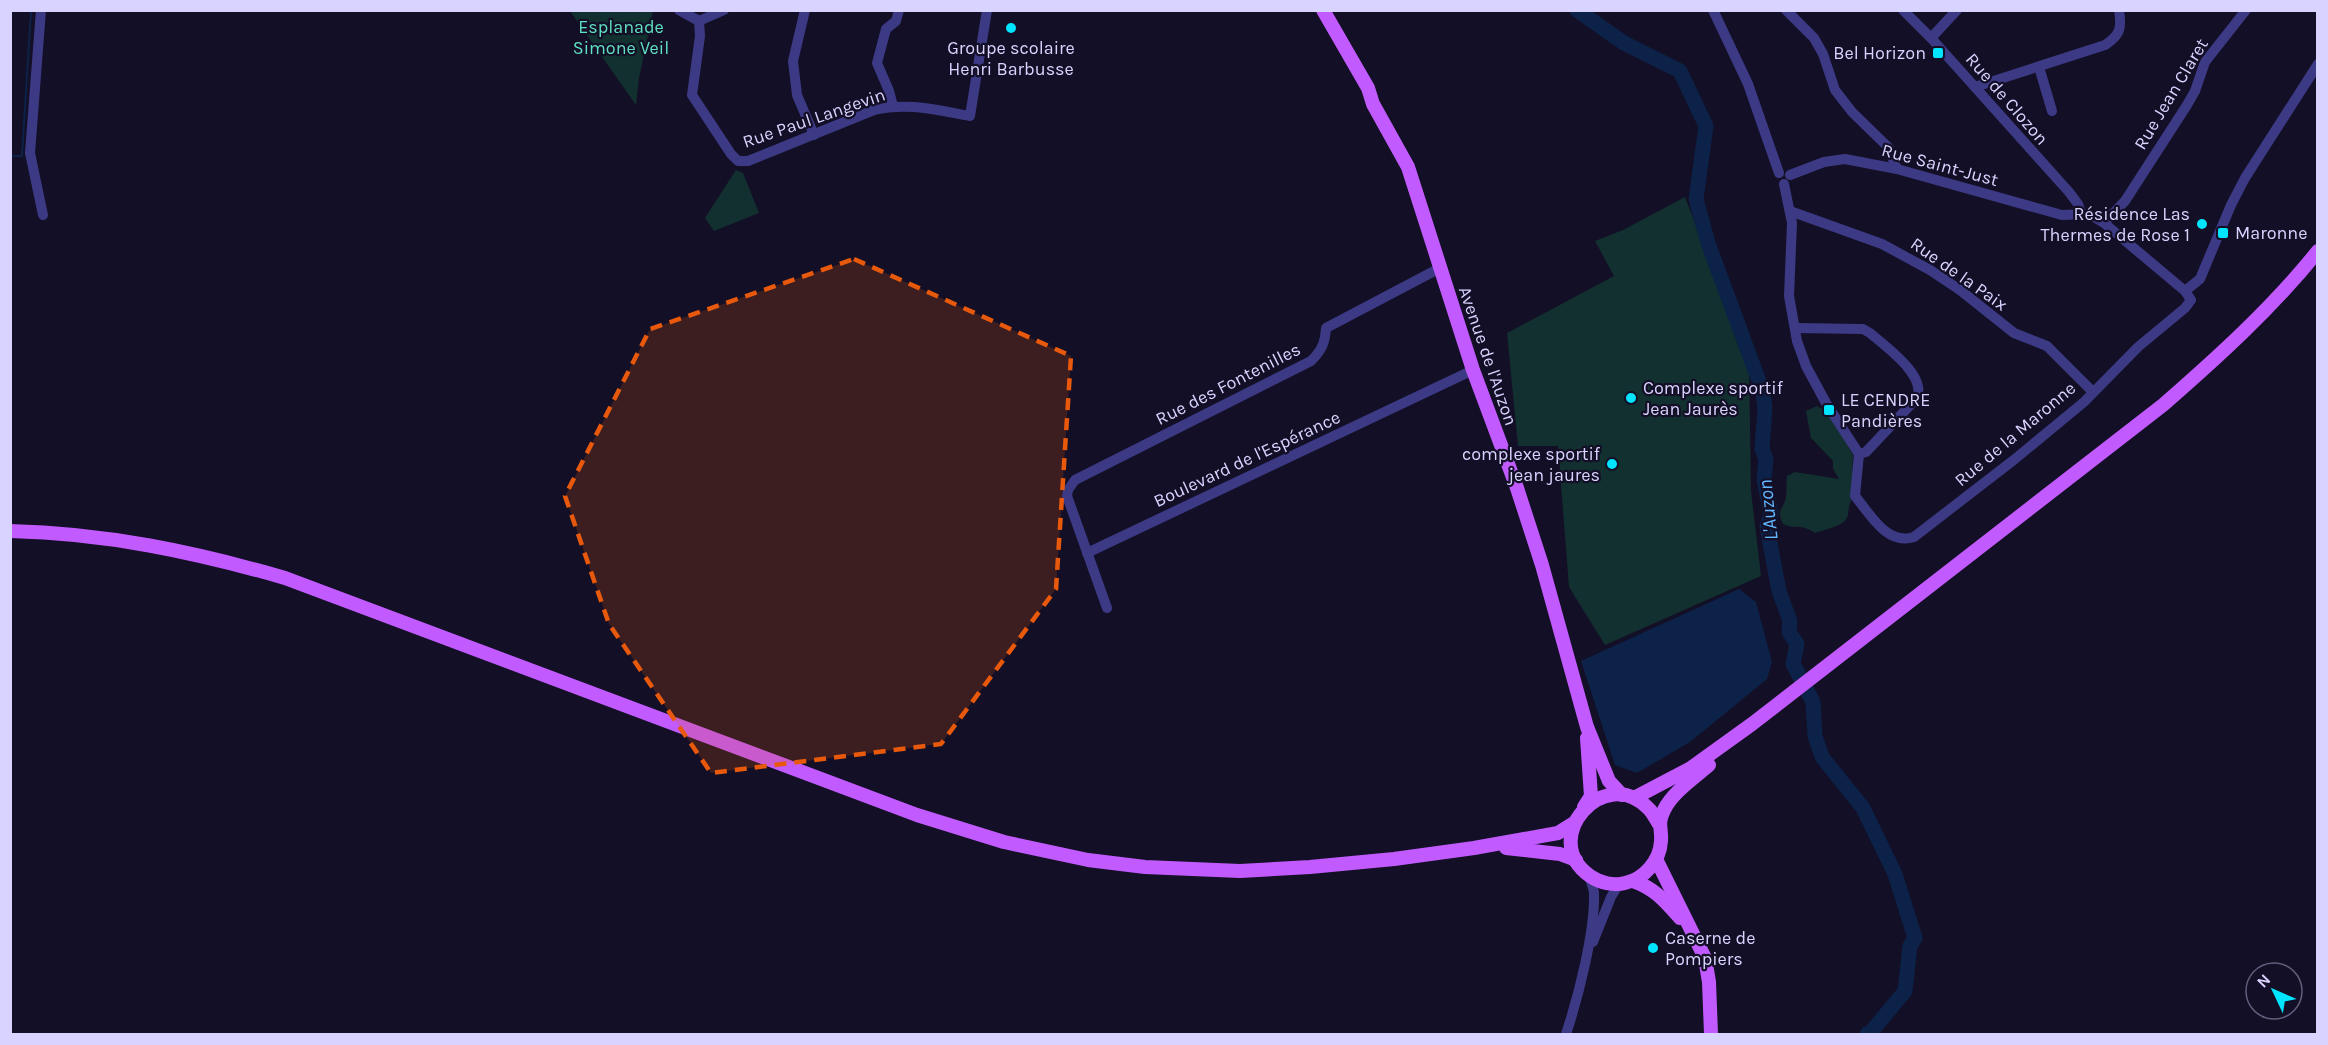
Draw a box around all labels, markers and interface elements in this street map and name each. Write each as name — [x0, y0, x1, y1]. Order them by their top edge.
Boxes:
park label: Esplanade Simone Veil — [573, 16, 669, 59]
marker: Groupe scolaire Henri Barbusse — [1004, 21, 1018, 35]
street label: Rue Jean Claret — [2129, 34, 2213, 153]
place label: Groupe scolaire Henri Barbusse — [947, 37, 1075, 80]
place label: Bel Horizon — [1833, 42, 1926, 64]
marker: Bel Horizon — [1931, 46, 1945, 60]
street label: Rue de Clozon — [1961, 48, 2053, 150]
street label: Rue Paul Langevin — [740, 83, 888, 153]
street label: Rue Saint-Just — [1879, 139, 2001, 191]
place label: Résidence Las Thermes de Rose 1 — [2041, 203, 2190, 246]
marker: Résidence Las Thermes de Rose 1 — [2195, 217, 2209, 231]
place label: Maronne — [2235, 222, 2307, 244]
marker: Maronne — [2216, 226, 2230, 240]
street label: Rue de la Paix — [1906, 232, 2012, 316]
street label: Avenue de l'Auzon — [1454, 284, 1522, 428]
street label: Rue des Fontenilles — [1152, 338, 1304, 430]
place label: Complexe sportif Jean Jaurès — [1643, 377, 1784, 420]
street label: Rue de la Maronne — [1950, 377, 2080, 491]
place label: LE CENDRE Pandières — [1841, 389, 1930, 432]
marker: Complexe sportif Jean Jaurès — [1624, 391, 1638, 405]
marker: LE CENDRE Pandières — [1822, 403, 1836, 417]
street label: Boulevard de l'Espérance — [1150, 406, 1344, 512]
place label: complexe sportif jean jaures — [1462, 443, 1601, 486]
marker: complexe sportif jean jaures — [1605, 457, 1619, 471]
water label: L'Auzon — [1753, 478, 1783, 542]
place label: Caserne de Pompiers — [1665, 927, 1755, 970]
marker: Caserne de Pompiers — [1646, 941, 1660, 955]
north arrow — [2244, 961, 2304, 1021]
text: N — [2253, 970, 2274, 992]

